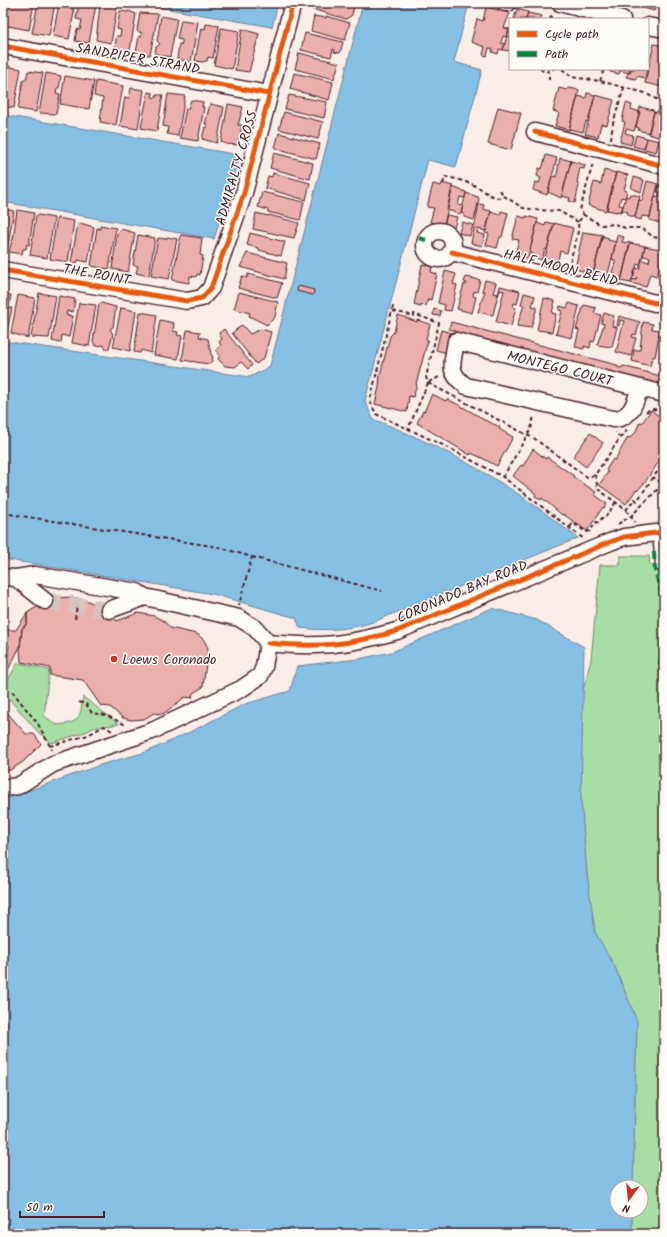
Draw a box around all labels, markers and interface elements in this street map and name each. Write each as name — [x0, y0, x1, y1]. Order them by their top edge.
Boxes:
legend — [509, 18, 649, 70]
text: Cycle path — [545, 25, 599, 44]
street label: SANDPIPER STRAND — [74, 37, 202, 81]
text: Path — [545, 45, 568, 64]
street label: ADMIRALTY CROSS — [210, 108, 264, 228]
street label: HALF MOON BEND — [501, 243, 620, 293]
street label: THE POINT — [61, 258, 134, 292]
street label: MONTEGO COURT — [504, 345, 617, 393]
street label: CORONADO BAY ROAD — [393, 554, 531, 629]
place label: Loews Coronado — [122, 649, 216, 671]
marker: Loews Coronado — [109, 654, 119, 664]
north arrow — [609, 1179, 649, 1219]
scale bar — [20, 1193, 104, 1219]
text: 50 m — [26, 1198, 53, 1217]
text: N — [621, 1198, 632, 1217]

